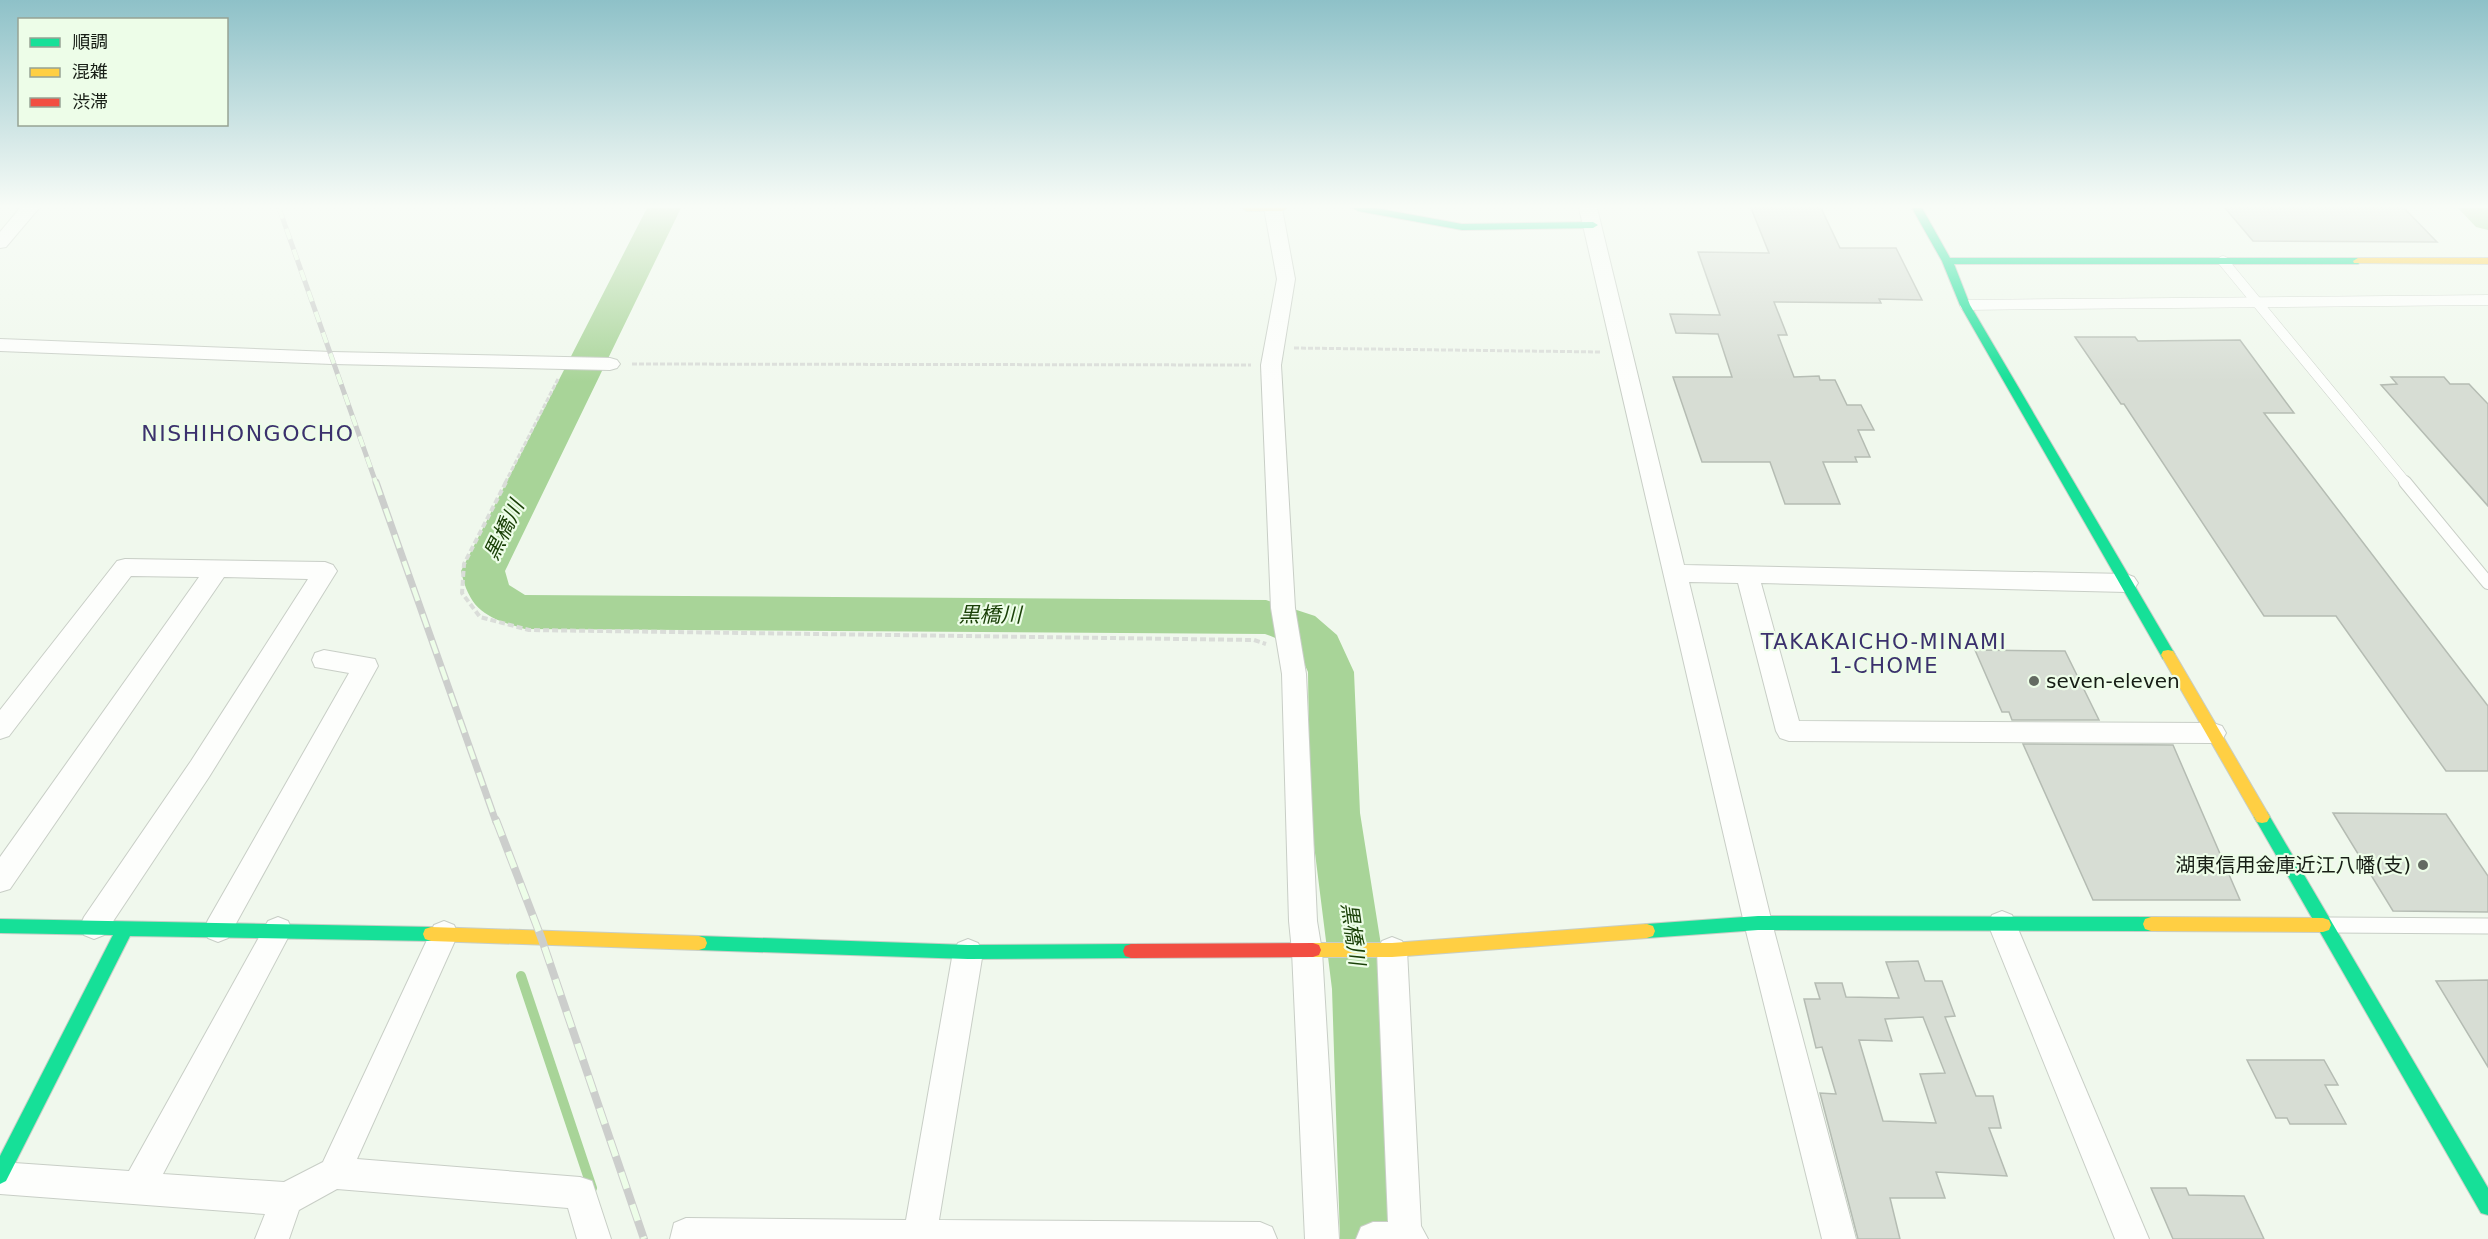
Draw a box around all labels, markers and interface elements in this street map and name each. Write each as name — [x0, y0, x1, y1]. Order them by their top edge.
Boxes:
legend — [18, 18, 228, 126]
text: 順調 — [72, 31, 108, 52]
text: 混雑 — [72, 61, 108, 82]
text: 渋滞 — [72, 91, 108, 112]
district label: NISHIHONGOCHO — [141, 421, 355, 446]
water label: 黒橋川 — [479, 495, 529, 564]
water label: 黒橋川 — [959, 603, 1023, 627]
district label: TAKAKAICHO-MINAMI 1-CHOME — [1760, 630, 2007, 678]
place label: seven-eleven — [2046, 669, 2180, 693]
marker: seven-eleven — [2027, 674, 2041, 688]
place label: 湖東信用金庫近江八幡(支) — [2175, 853, 2411, 877]
marker: 湖東信用金庫近江八幡(支) — [2416, 858, 2430, 872]
water label: 黒橋川 — [1337, 901, 1370, 969]

